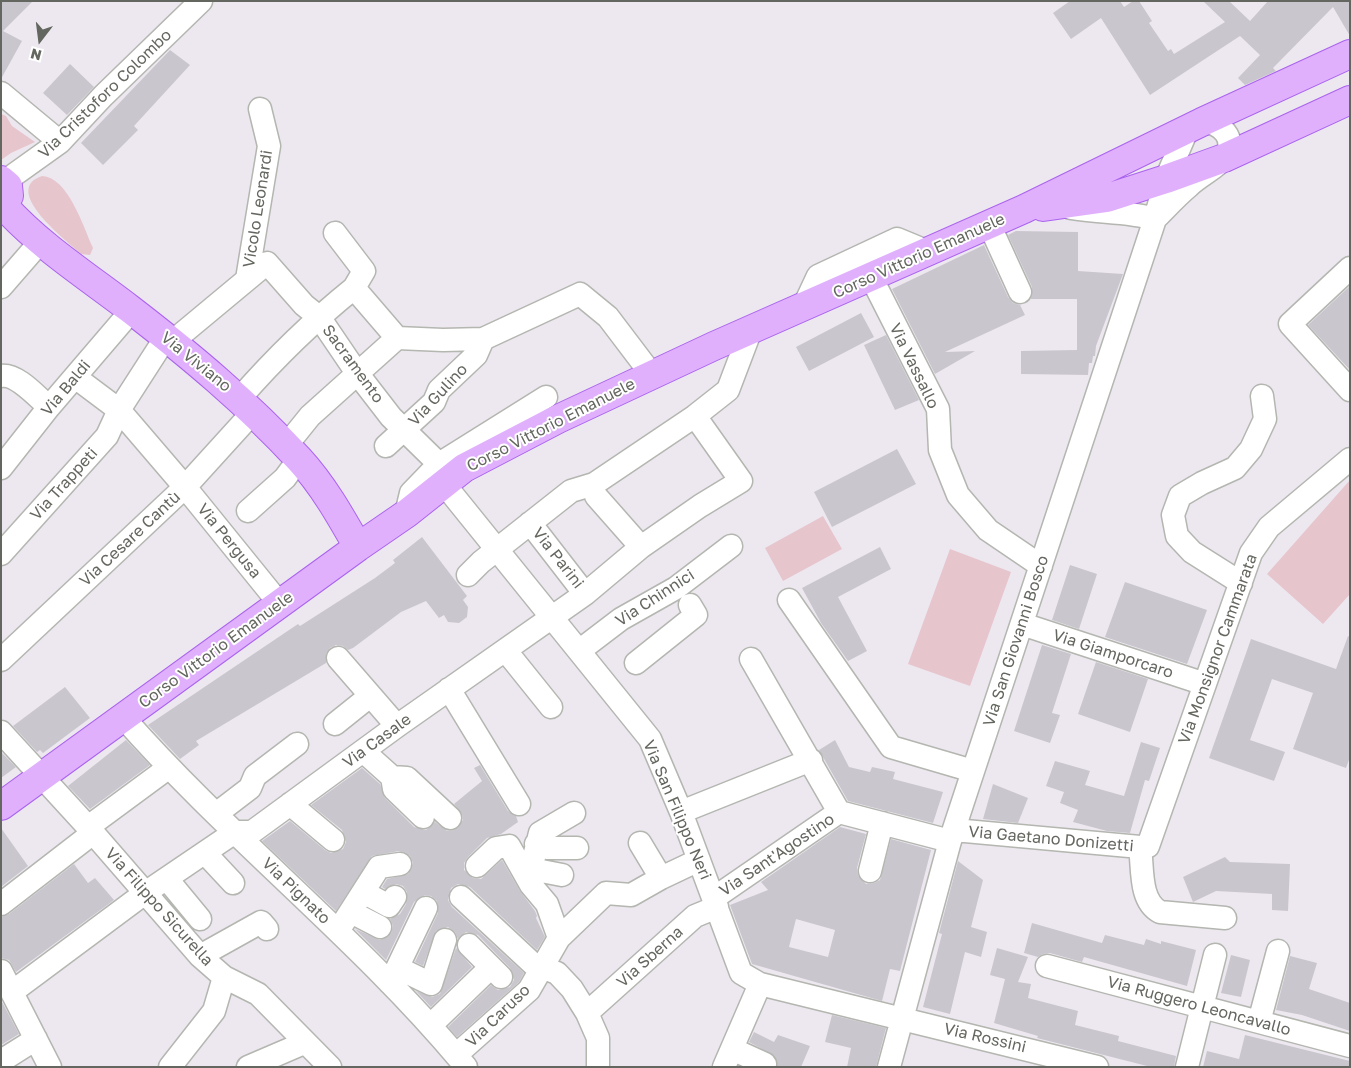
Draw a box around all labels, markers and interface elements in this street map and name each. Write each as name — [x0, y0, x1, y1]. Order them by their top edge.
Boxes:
north arrow — [15, 15, 65, 65]
street label: Via Cristoforo Colombo — [35, 25, 175, 163]
text: N — [29, 45, 43, 65]
street label: Vicolo Leonardi — [239, 149, 277, 269]
street label: Corso Vittorio Emanuele — [830, 209, 1008, 303]
street label: Via Vassallo — [885, 320, 943, 412]
street label: Sacramento — [318, 321, 388, 407]
street label: Via Viviano — [157, 328, 235, 396]
street label: Via Baldi — [37, 356, 95, 420]
street label: Via Gulino — [404, 360, 472, 430]
street label: Corso Vittorio Emanuele — [464, 374, 638, 476]
street label: Via Trappeti — [26, 444, 102, 524]
street label: Via Cesare Cantù — [76, 487, 184, 591]
street label: Via Pergusa — [193, 500, 265, 582]
street label: Via Parini — [528, 524, 588, 592]
street label: Via Monsignor Cammarata — [1175, 551, 1261, 747]
street label: Via San Giovanni Bosco — [979, 553, 1053, 729]
street label: Via Chinnici — [612, 565, 698, 631]
street label: Corso Vittorio Emanuele — [135, 588, 297, 712]
street label: Via Giamporcaro — [1050, 625, 1176, 683]
street label: Via Casale — [339, 710, 415, 772]
street label: Via San Filippo Neri — [639, 737, 715, 883]
street label: Via Sant'Agostino — [716, 809, 838, 901]
street label: Via Gaetano Donizetti — [968, 822, 1134, 856]
street label: Via Filippo Sicurella — [101, 844, 217, 970]
street label: Via Pignato — [258, 854, 334, 928]
street label: Via Sberna — [613, 922, 687, 992]
street label: Via Ruggero Leoncavallo — [1105, 972, 1293, 1040]
street label: Via Caruso — [462, 981, 534, 1051]
street label: Via Rossini — [942, 1019, 1028, 1057]

